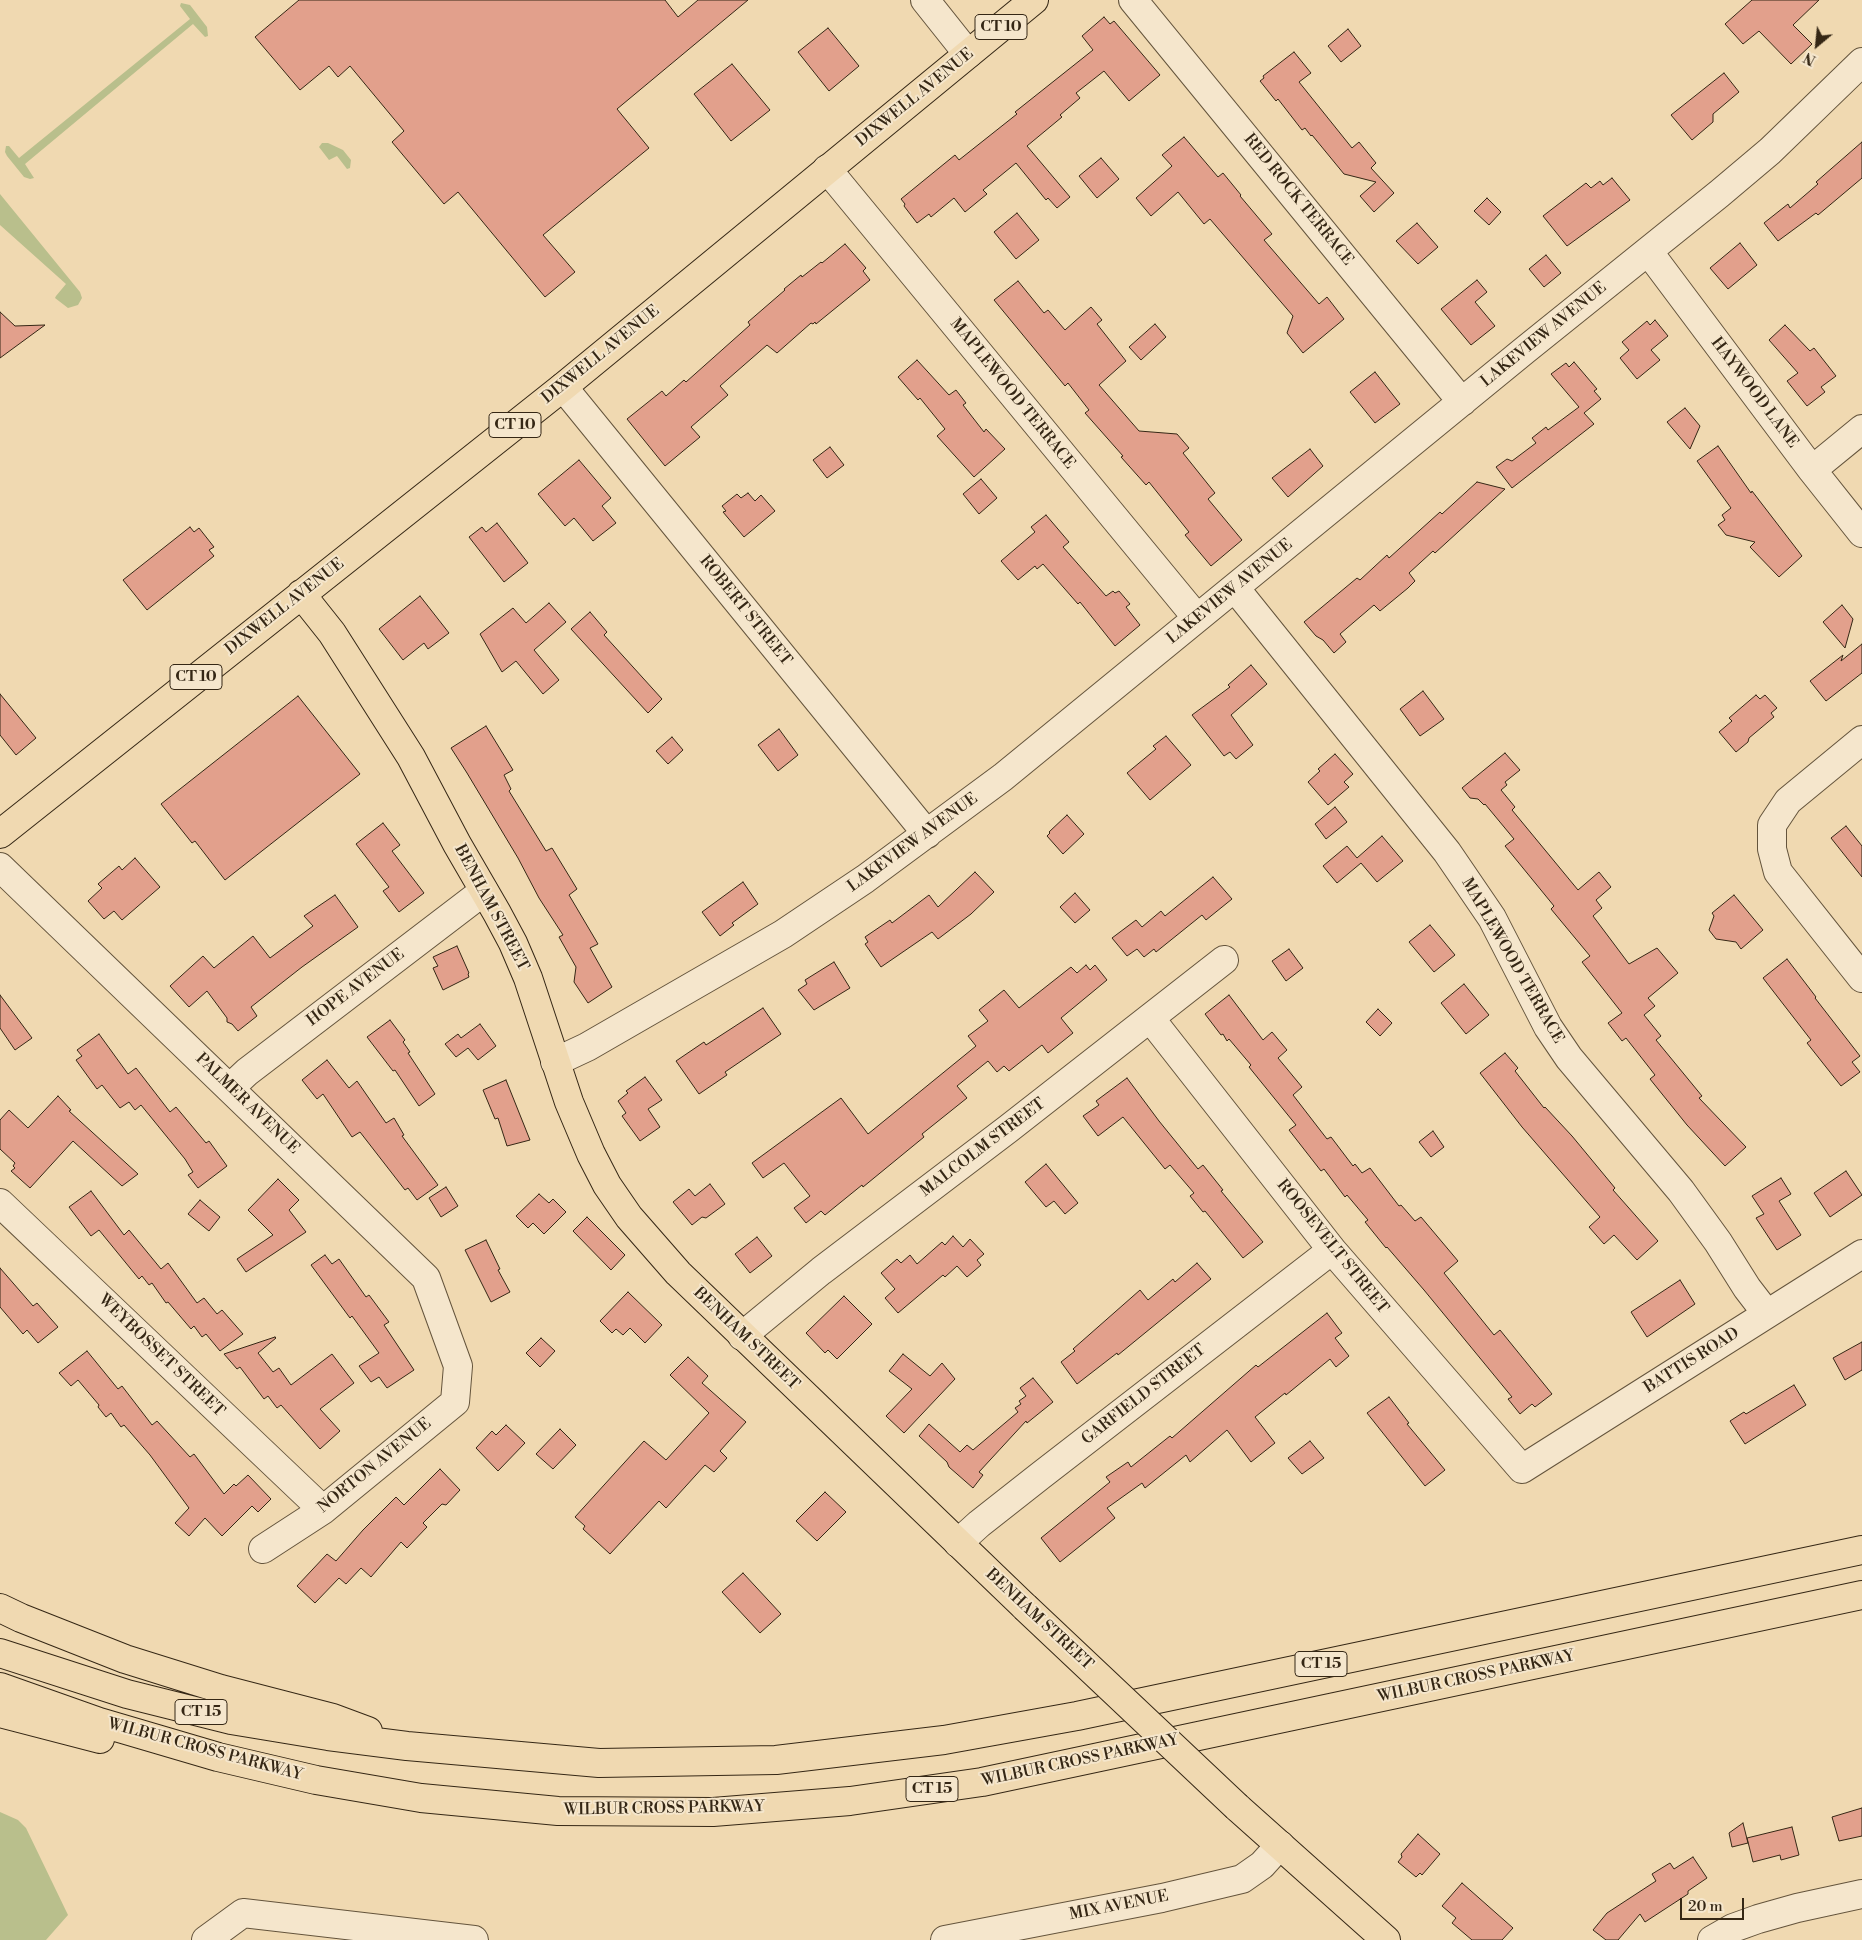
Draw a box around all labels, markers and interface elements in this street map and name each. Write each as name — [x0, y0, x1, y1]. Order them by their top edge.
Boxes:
road number: CT 10 — [975, 15, 1027, 40]
north arrow — [1792, 20, 1842, 70]
street label: DIXWELL AVENUE — [852, 45, 978, 151]
text: N — [1801, 48, 1819, 69]
street label: RED ROCK TERRACE — [1239, 130, 1357, 270]
street label: LAKEVIEW AVENUE — [1477, 278, 1611, 392]
street label: DIXWELL AVENUE — [538, 302, 664, 408]
street label: MAPLEWOOD TERRACE — [945, 315, 1079, 473]
street label: HAYWOOD LANE — [1706, 334, 1802, 452]
road number: CT 10 — [489, 412, 541, 438]
street label: LAKEVIEW AVENUE — [1163, 535, 1297, 649]
street label: ROBERT STREET — [695, 552, 795, 670]
street label: DIXWELL AVENUE — [222, 555, 348, 659]
road number: CT 10 — [170, 664, 222, 690]
street label: LAKEVIEW AVENUE — [844, 789, 982, 897]
street label: BENHAM STREET — [450, 842, 532, 974]
street label: MAPLEWOOD TERRACE — [1457, 875, 1567, 1047]
street label: HOPE AVENUE — [303, 945, 409, 1031]
street label: PALMER AVENUE — [191, 1050, 303, 1158]
street label: MALCOLM STREET — [917, 1095, 1049, 1201]
street label: ROOSEVELT STREET — [1272, 1176, 1392, 1318]
street label: BENHAM STREET — [689, 1283, 803, 1395]
street label: WEYBOSSET STREET — [94, 1291, 228, 1421]
street label: BATTIS ROAD — [1641, 1324, 1743, 1398]
street label: GARFIELD STREET — [1078, 1341, 1210, 1449]
street label: NORTON AVENUE — [314, 1414, 436, 1518]
street label: BENHAM STREET — [981, 1565, 1097, 1675]
street label: WILBUR CROSS PARKWAY — [1376, 1647, 1576, 1707]
road number: CT 15 — [1295, 1652, 1347, 1676]
road number: CT 15 — [175, 1700, 227, 1724]
street label: WILBUR CROSS PARKWAY — [106, 1715, 304, 1785]
street label: WILBUR CROSS PARKWAY — [980, 1731, 1180, 1791]
road number: CT 15 — [906, 1776, 958, 1802]
street label: WILBUR CROSS PARKWAY — [564, 1798, 764, 1820]
street label: MIX AVENUE — [1068, 1887, 1170, 1925]
scale bar — [1682, 1888, 1746, 1920]
text: 20 m — [1688, 1897, 1723, 1916]

